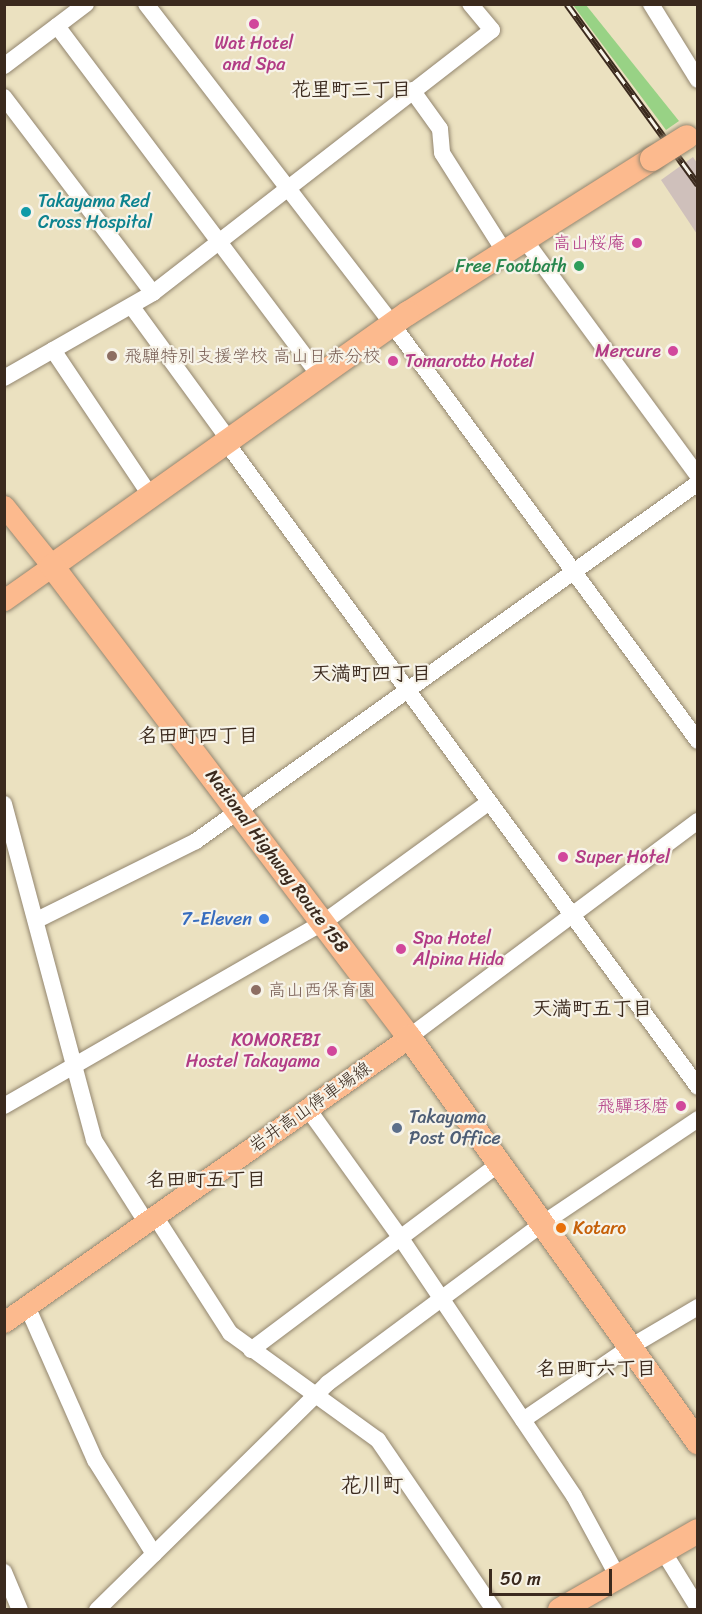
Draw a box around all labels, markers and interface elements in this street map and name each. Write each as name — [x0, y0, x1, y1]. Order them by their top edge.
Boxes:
marker: Wat Hotel and Spa — [247, 17, 261, 31]
place label: Wat Hotel and Spa — [214, 33, 294, 76]
district label: 花里町三丁目 — [291, 77, 411, 101]
place label: Takayama Red Cross Hospital — [38, 191, 152, 234]
marker: Takayama Red Cross Hospital — [19, 205, 33, 219]
place label: 高山桜庵 — [553, 232, 625, 254]
marker: 高山桜庵 — [630, 236, 644, 250]
place label: Free Footbath — [455, 255, 567, 277]
marker: Free Footbath — [572, 259, 586, 273]
place label: Mercure — [595, 340, 661, 362]
marker: Mercure — [666, 344, 680, 358]
place label: 飛騨特別支援学校 高山日赤分校 — [124, 345, 381, 367]
marker: 飛騨特別支援学校 高山日赤分校 — [105, 349, 119, 363]
place label: Tomarotto Hotel — [405, 350, 535, 372]
marker: Tomarotto Hotel — [386, 354, 400, 368]
district label: 天満町四丁目 — [311, 661, 431, 685]
district label: 名田町四丁目 — [138, 723, 258, 747]
street label: National Highway Route 158 — [201, 765, 353, 957]
place label: Super Hotel — [575, 846, 671, 868]
marker: Super Hotel — [556, 850, 570, 864]
place label: 7-Eleven — [182, 908, 252, 930]
marker: 7-Eleven — [257, 912, 271, 926]
place label: Spa Hotel Alpina Hida — [413, 928, 504, 970]
marker: Spa Hotel Alpina Hida — [394, 942, 408, 956]
place label: 高山西保育園 — [268, 979, 376, 1001]
marker: 高山西保育園 — [249, 983, 263, 997]
district label: 天満町五丁目 — [532, 996, 652, 1020]
place label: KOMOREBI Hostel Takayama — [186, 1030, 320, 1072]
marker: KOMOREBI Hostel Takayama — [325, 1044, 339, 1058]
street label: 岩井高山停車場線 — [245, 1057, 375, 1157]
place label: 飛驒琢磨 — [597, 1095, 669, 1117]
marker: 飛驒琢磨 — [674, 1099, 688, 1113]
place label: Takayama Post Office — [409, 1107, 501, 1150]
marker: Takayama Post Office — [390, 1121, 404, 1135]
district label: 名田町五丁目 — [146, 1167, 266, 1191]
place label: Kotaro — [573, 1217, 626, 1239]
marker: Kotaro — [554, 1221, 568, 1235]
district label: 名田町六丁目 — [536, 1356, 656, 1380]
district label: 花川町 — [341, 1472, 403, 1498]
scale bar — [492, 1557, 615, 1595]
text: 50 m — [500, 1563, 541, 1595]

